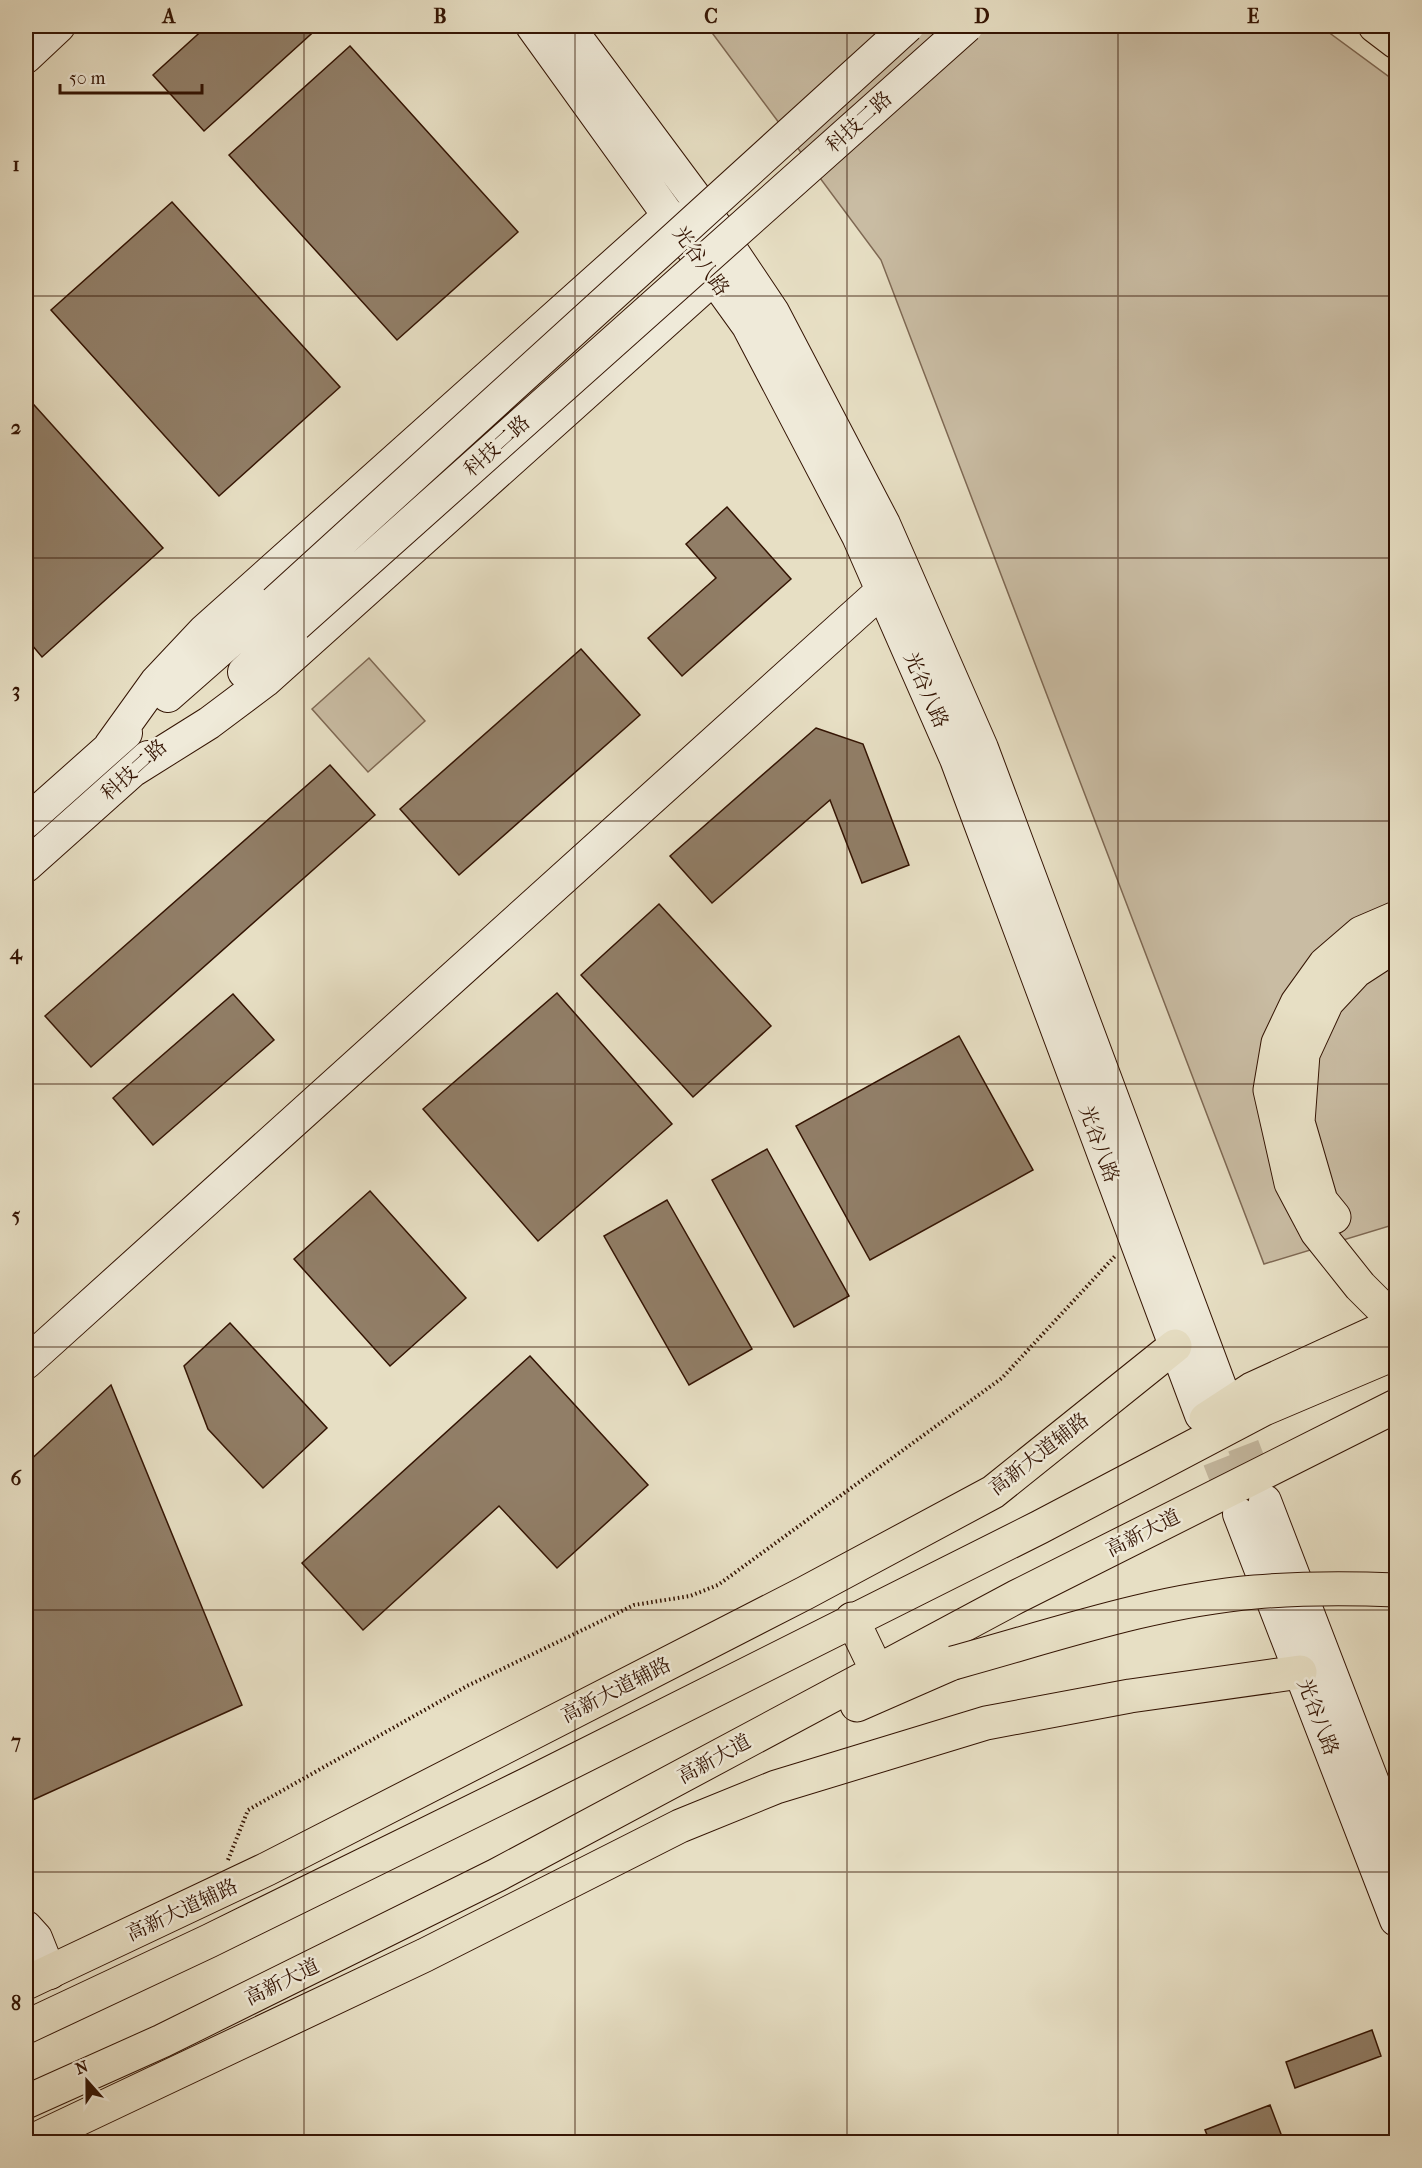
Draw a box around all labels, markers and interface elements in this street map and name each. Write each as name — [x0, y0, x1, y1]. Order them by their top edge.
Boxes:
text: A — [161, 5, 177, 28]
text: B — [433, 5, 447, 28]
text: C — [704, 5, 718, 28]
text: D — [974, 5, 990, 28]
text: E — [1247, 5, 1259, 28]
scale bar — [60, 57, 202, 95]
text: 50 m — [69, 68, 106, 89]
street label: 科技二路 — [822, 87, 896, 157]
text: 1 — [12, 153, 20, 176]
street label: 光谷八路 — [668, 222, 734, 300]
street label: 科技二路 — [460, 411, 534, 481]
text: 2 — [11, 416, 21, 439]
street label: 光谷八路 — [899, 649, 953, 731]
text: 3 — [12, 679, 20, 702]
street label: 科技二路 — [97, 735, 171, 805]
text: 4 — [9, 941, 23, 965]
street label: 光谷八路 — [1075, 1102, 1123, 1186]
text: 5 — [12, 1204, 21, 1227]
street label: 高新大道辅路 — [985, 1408, 1093, 1500]
text: 6 — [11, 1467, 23, 1490]
street label: 高新大道 — [1102, 1505, 1184, 1561]
street label: 高新大道辅路 — [557, 1653, 675, 1727]
street label: 光谷八路 — [1293, 1676, 1343, 1758]
text: 7 — [10, 1730, 21, 1753]
street label: 高新大道 — [673, 1730, 755, 1788]
street label: 高新大道辅路 — [123, 1874, 241, 1946]
street label: 高新大道 — [241, 1954, 323, 2010]
text: 8 — [11, 1992, 21, 2015]
north arrow — [57, 2051, 117, 2111]
text: N — [73, 2056, 92, 2079]

